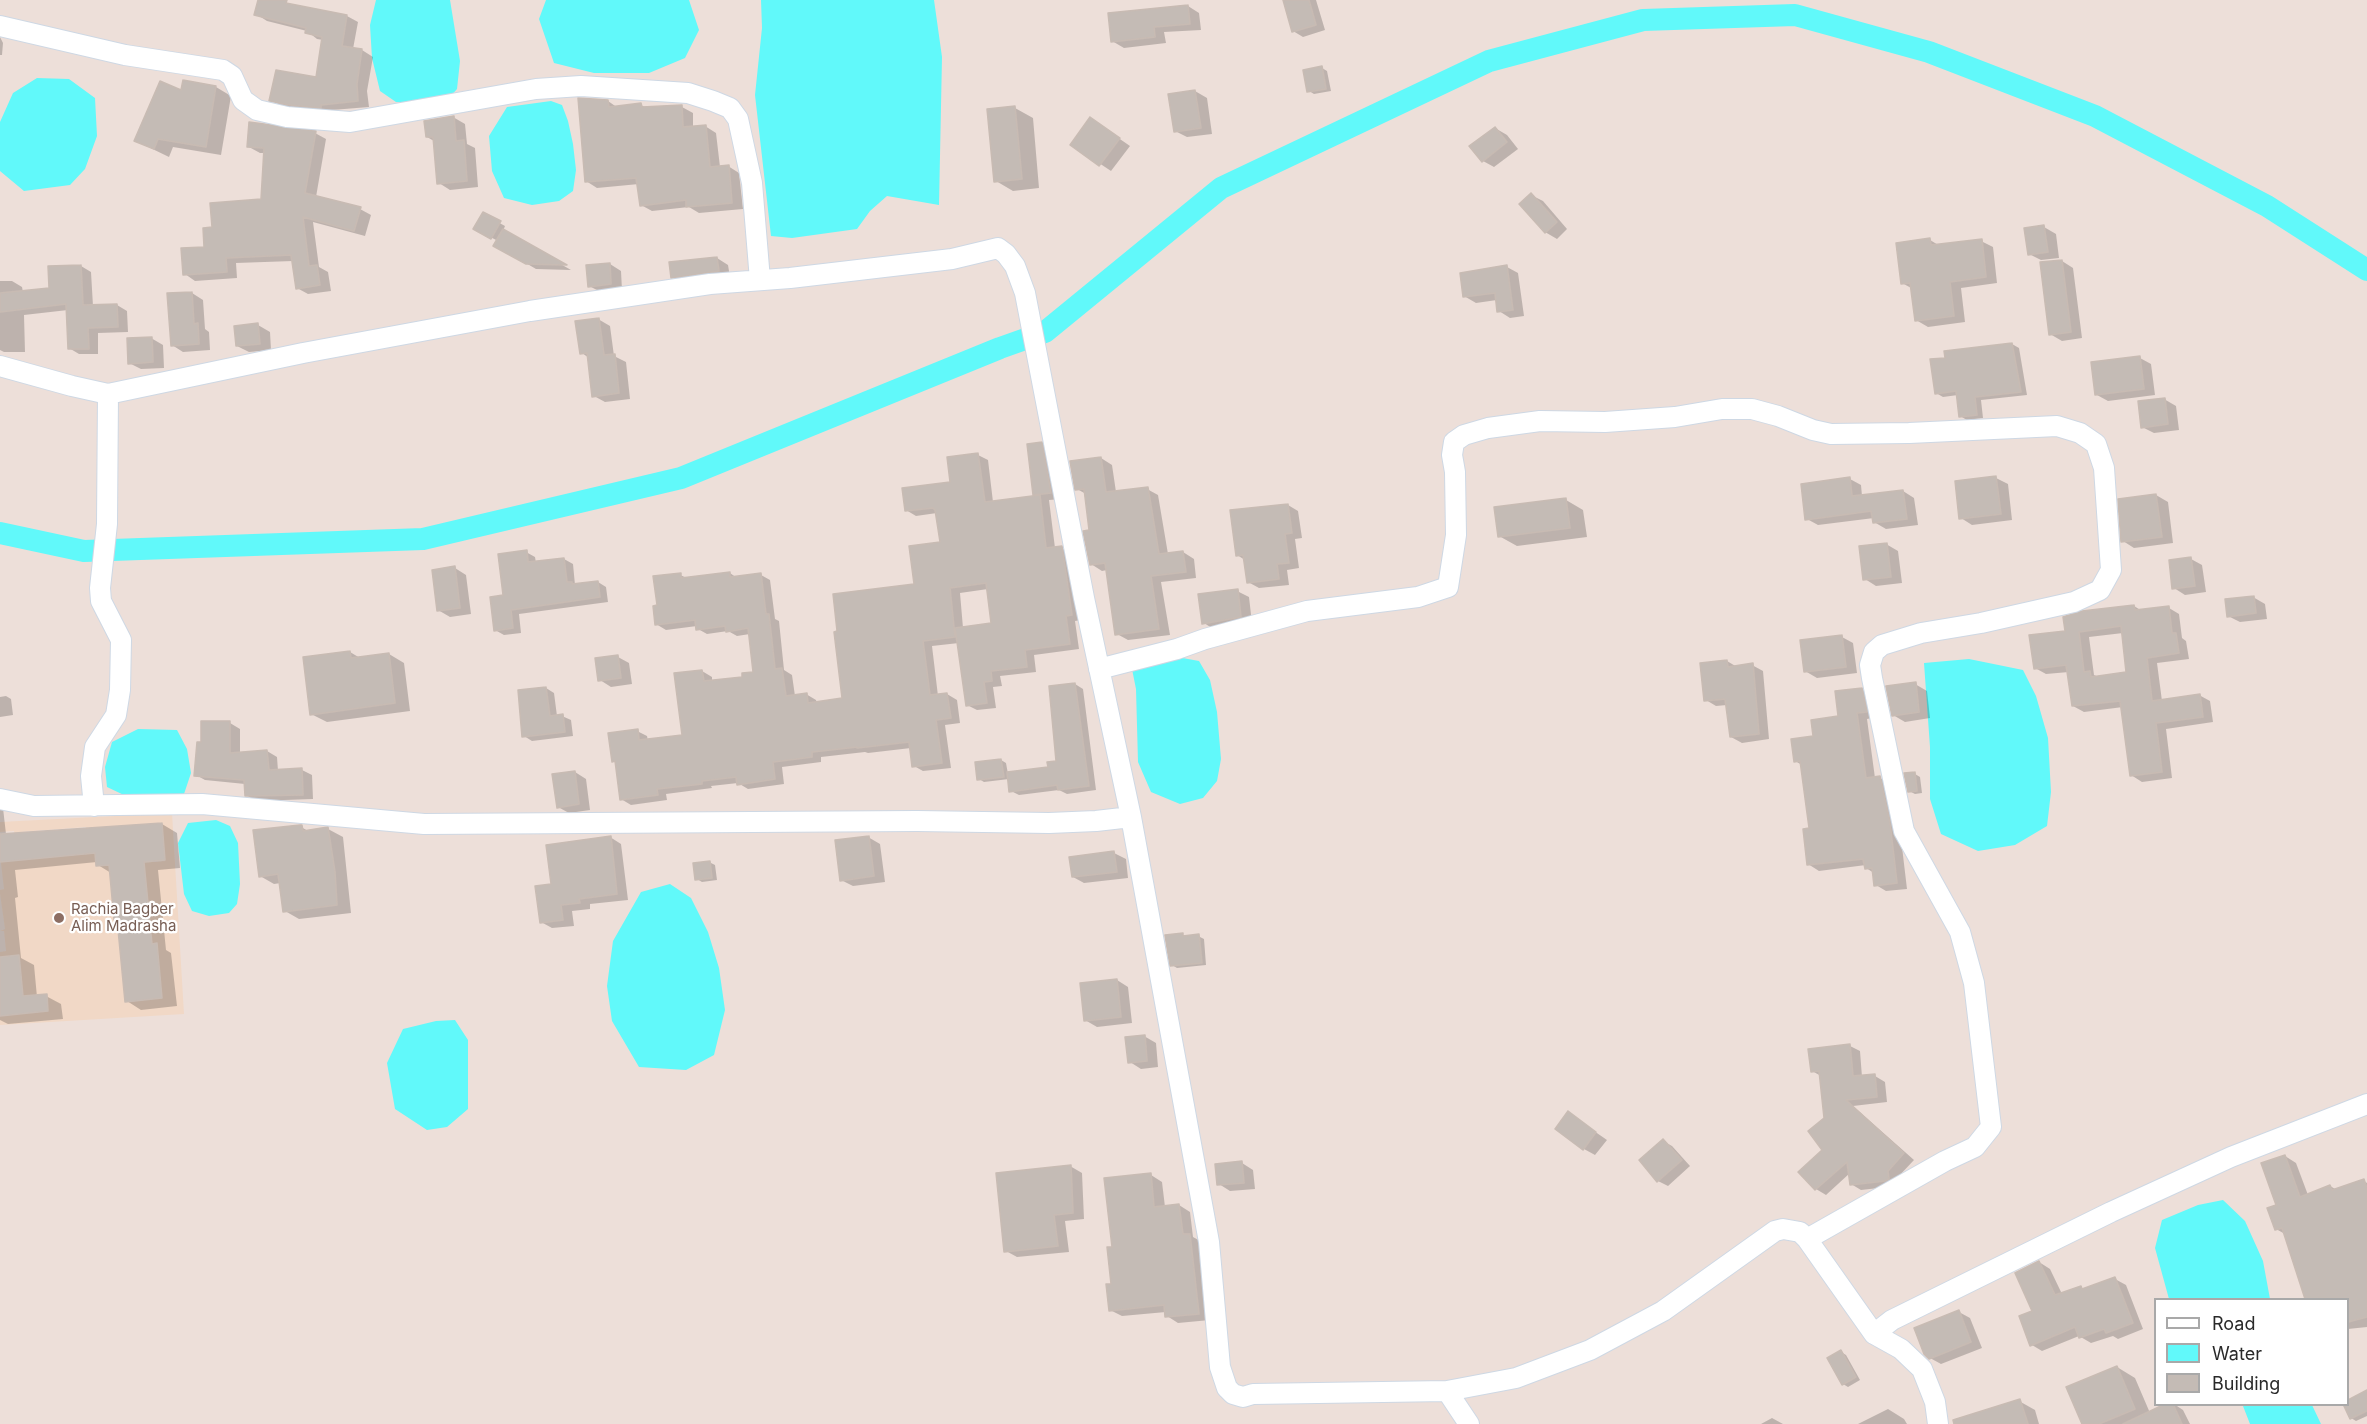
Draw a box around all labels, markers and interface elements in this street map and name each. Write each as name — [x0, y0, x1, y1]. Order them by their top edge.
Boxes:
place label: Rachia Bagber Alim Madrasha — [71, 900, 176, 935]
marker: Rachia Bagber Alim Madrasha — [52, 911, 66, 925]
legend — [2154, 1298, 2349, 1406]
text: Road — [2212, 1313, 2255, 1334]
text: Water — [2212, 1343, 2262, 1364]
text: Building — [2212, 1373, 2280, 1394]

